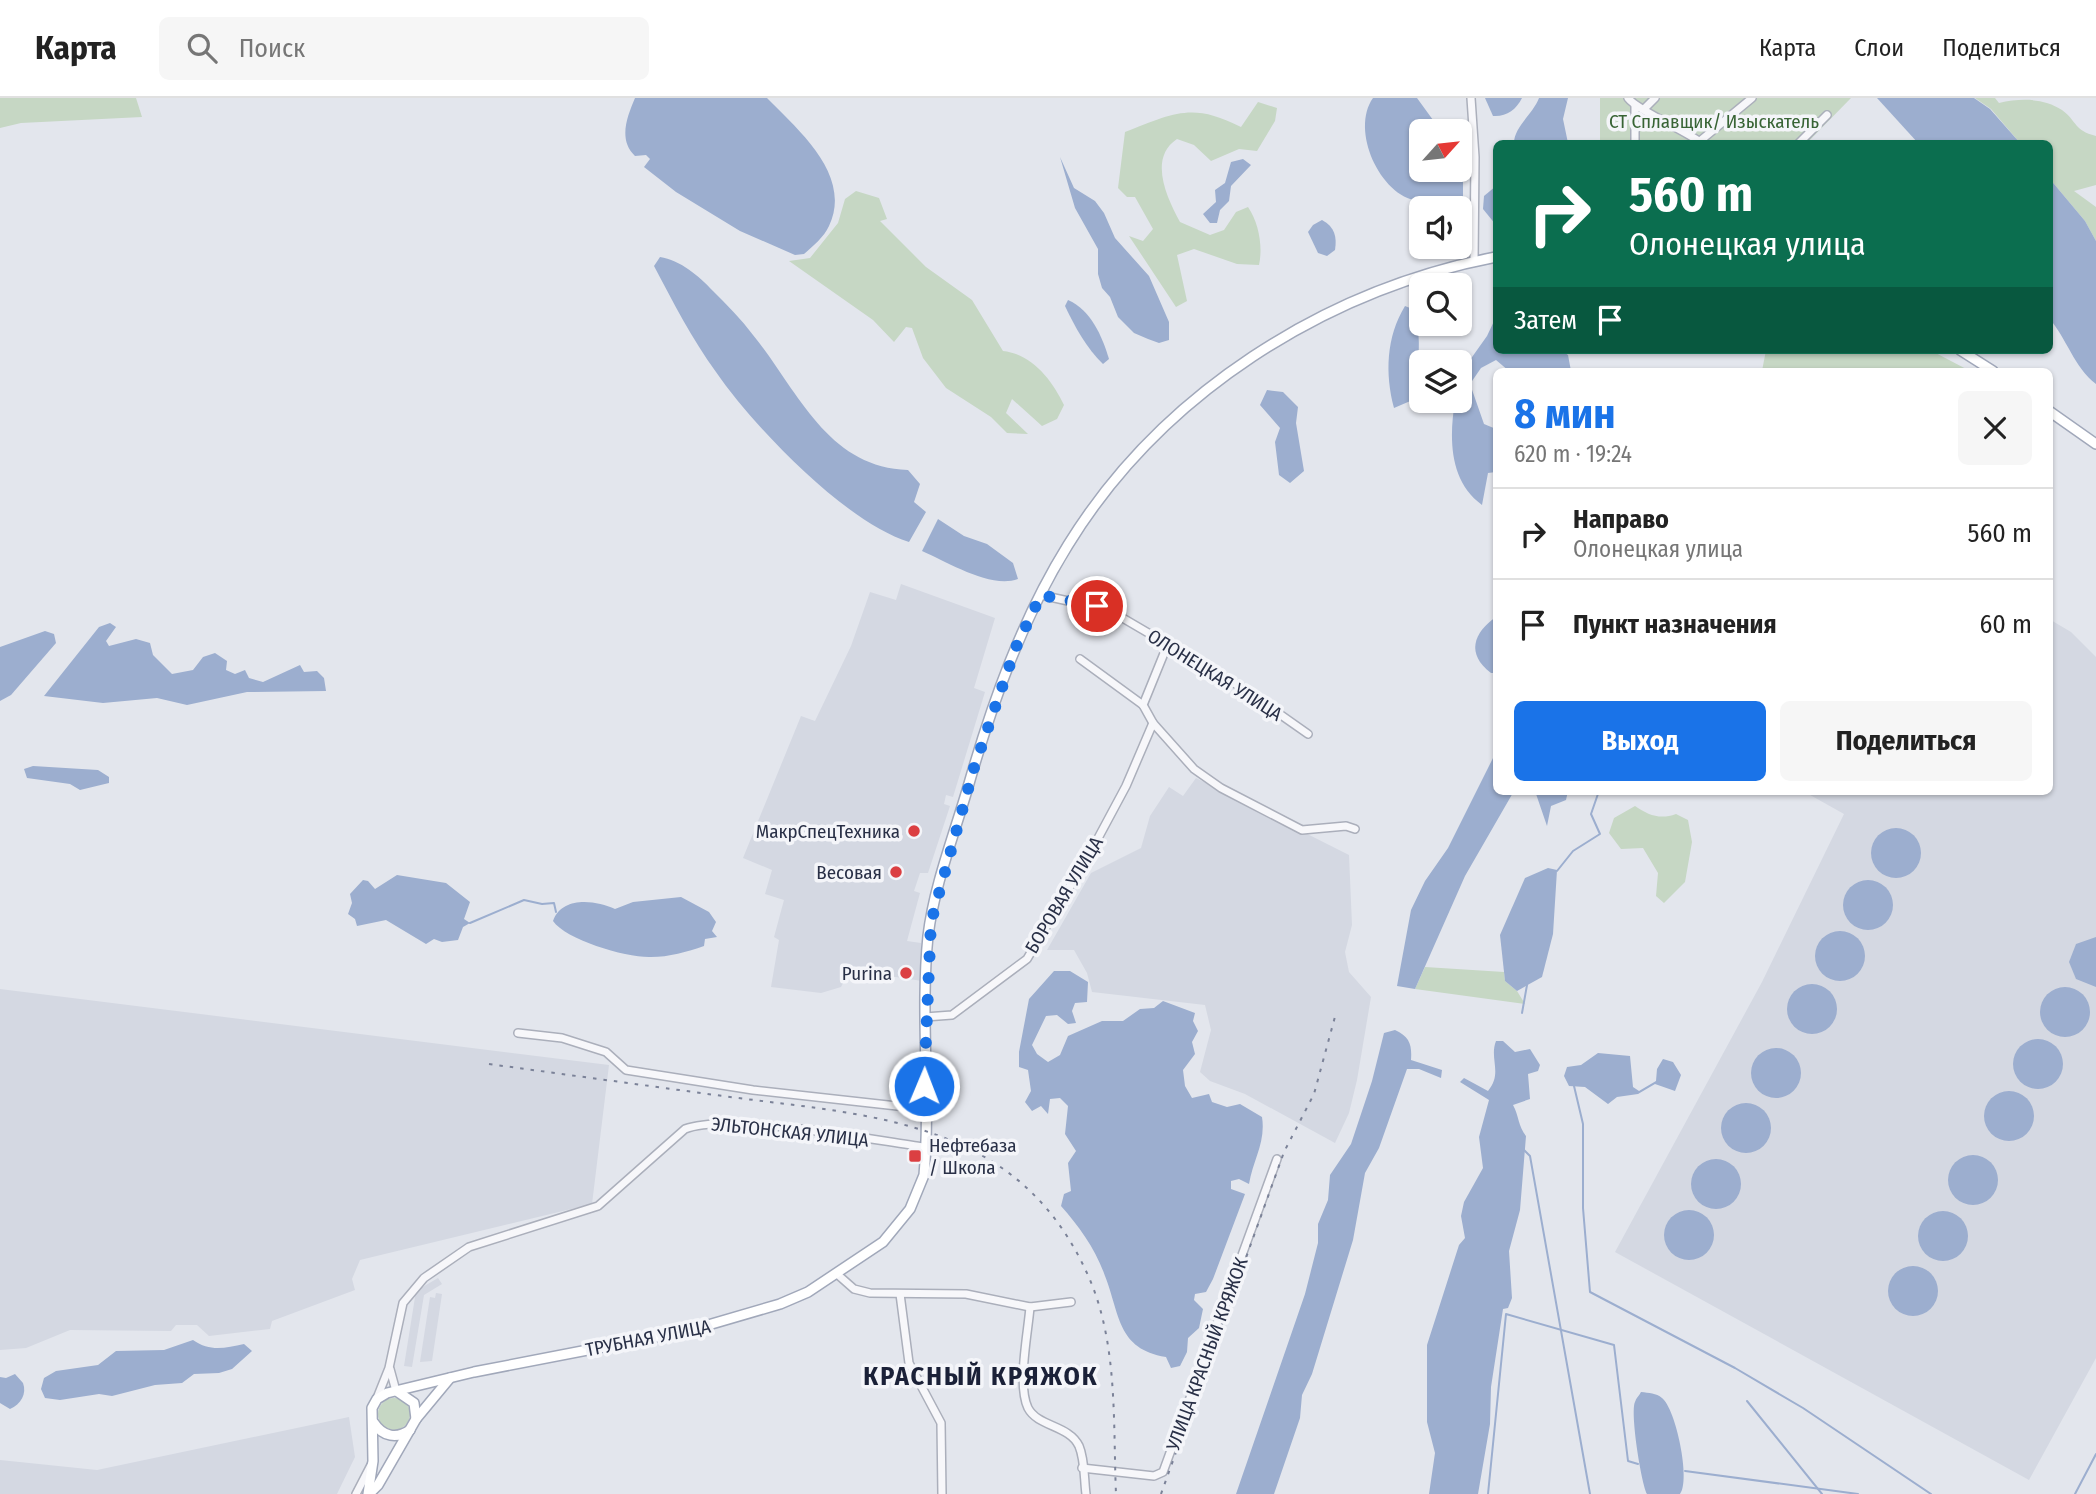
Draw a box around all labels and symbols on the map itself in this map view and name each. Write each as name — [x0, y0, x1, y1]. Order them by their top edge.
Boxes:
park label: СТ Сплавщик/ Изыскатель — [1609, 110, 1819, 133]
north arrow — [1409, 119, 1472, 182]
pin — [1067, 576, 1127, 636]
street label: ОЛОНЕЦКАЯ УЛИЦА — [1143, 624, 1287, 726]
place label: МакрСпецТехника — [756, 820, 900, 843]
marker: МакрСпецТехника — [906, 823, 922, 839]
street label: БОРОВАЯ УЛИЦА — [1020, 833, 1108, 957]
place label: Весовая — [816, 861, 882, 884]
marker: Весовая — [888, 864, 904, 880]
place label: Purina — [842, 962, 892, 985]
marker: Purina — [898, 965, 914, 981]
position arrow — [887, 1049, 961, 1123]
street label: ЭЛЬТОНСКАЯ УЛИЦА — [710, 1112, 870, 1152]
place label: Нефтебаза / Школа — [929, 1134, 1017, 1179]
marker: Нефтебаза / Школа — [907, 1148, 923, 1164]
street label: УЛИЦА КРАСНЫЙ КРЯЖОК — [1161, 1254, 1253, 1455]
street label: ТРУБНАЯ УЛИЦА — [583, 1315, 713, 1361]
district label: КРАСНЫЙ КРЯЖОК — [863, 1361, 1099, 1392]

